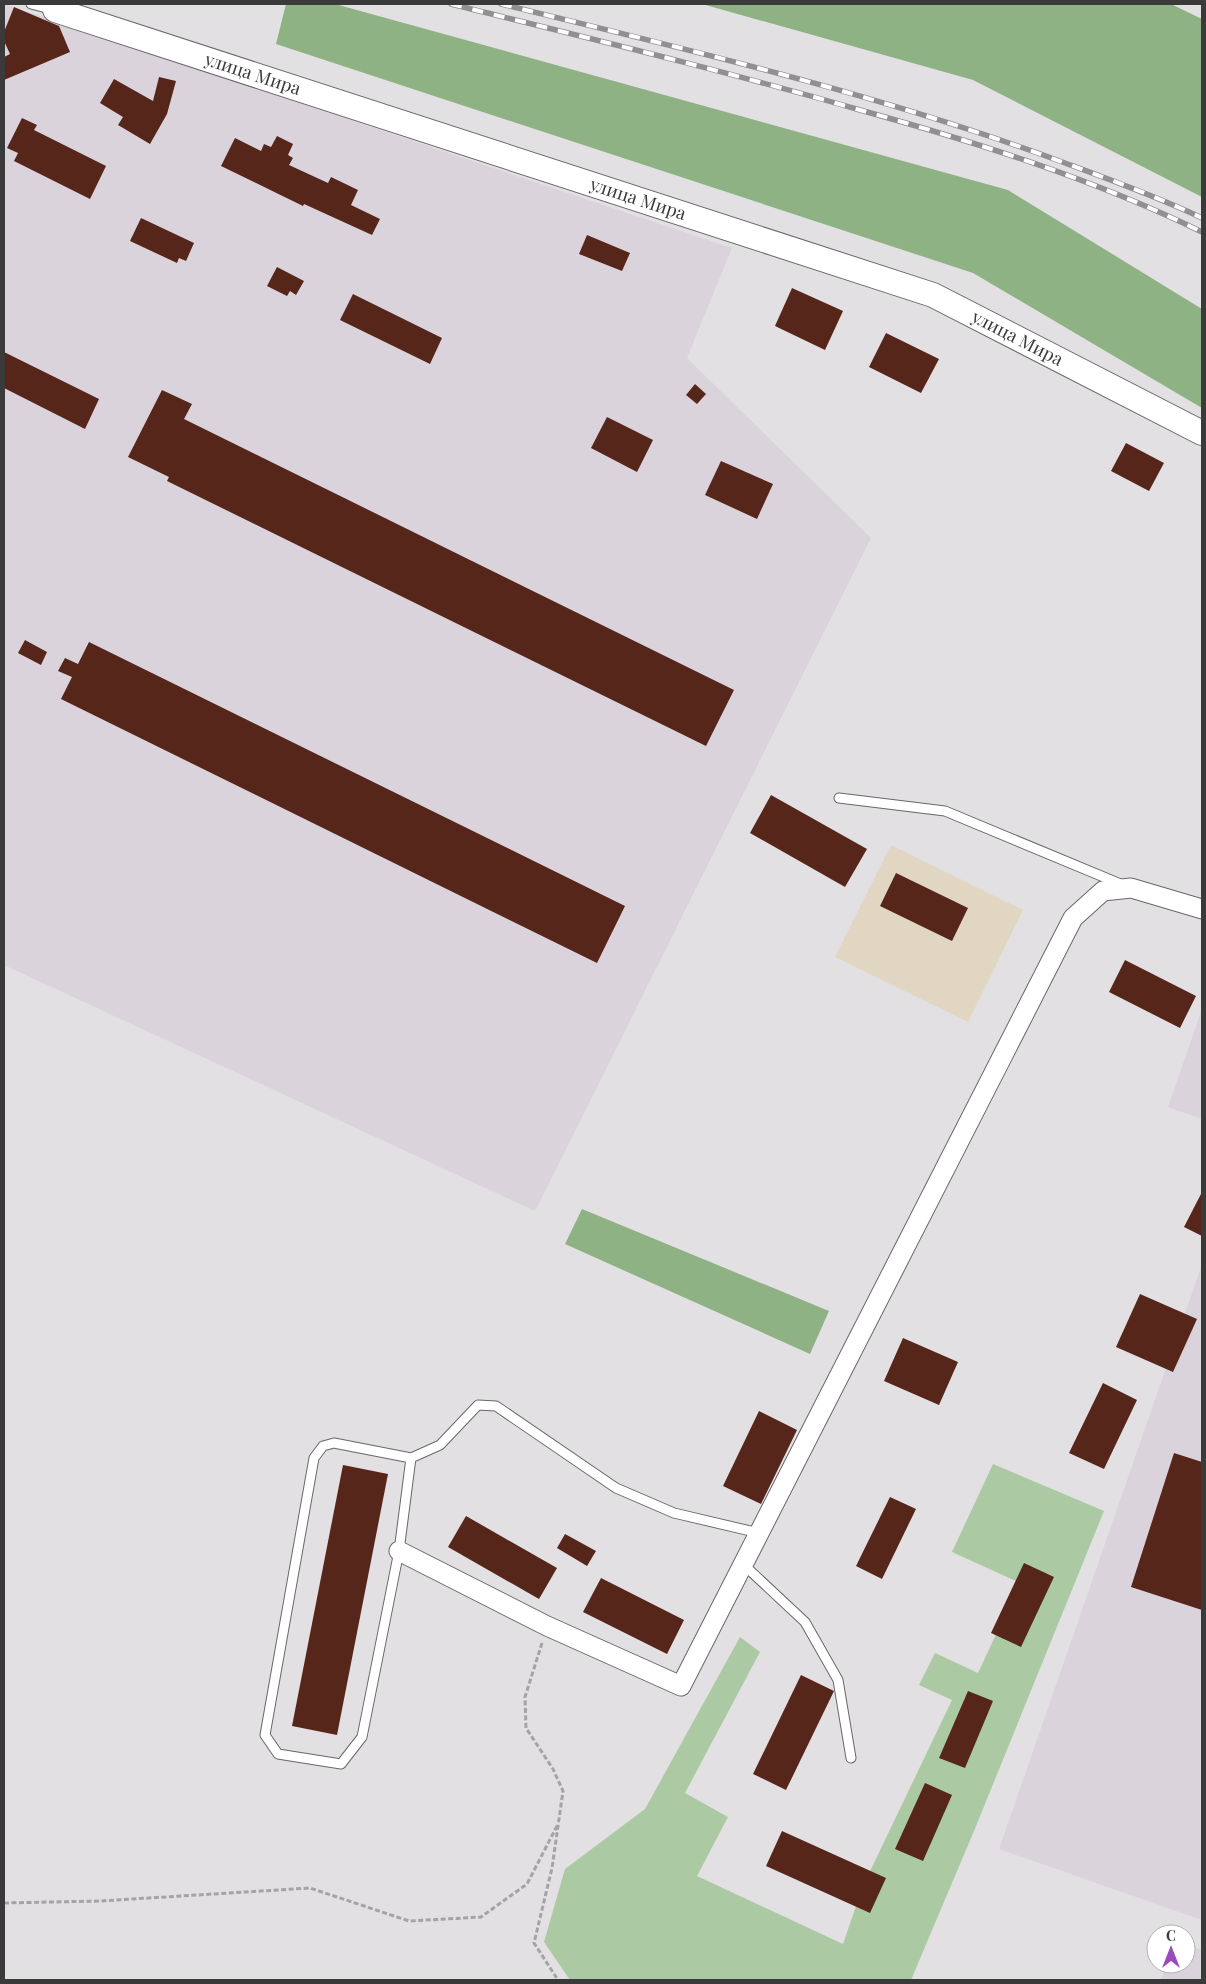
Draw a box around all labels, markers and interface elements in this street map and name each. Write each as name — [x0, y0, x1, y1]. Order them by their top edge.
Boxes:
street label: улица Мира — [201, 46, 304, 100]
street label: улица Мира — [586, 171, 689, 225]
street label: улица Мира — [967, 304, 1068, 371]
north arrow — [1146, 1924, 1196, 1974]
text: С — [1166, 1926, 1176, 1945]

